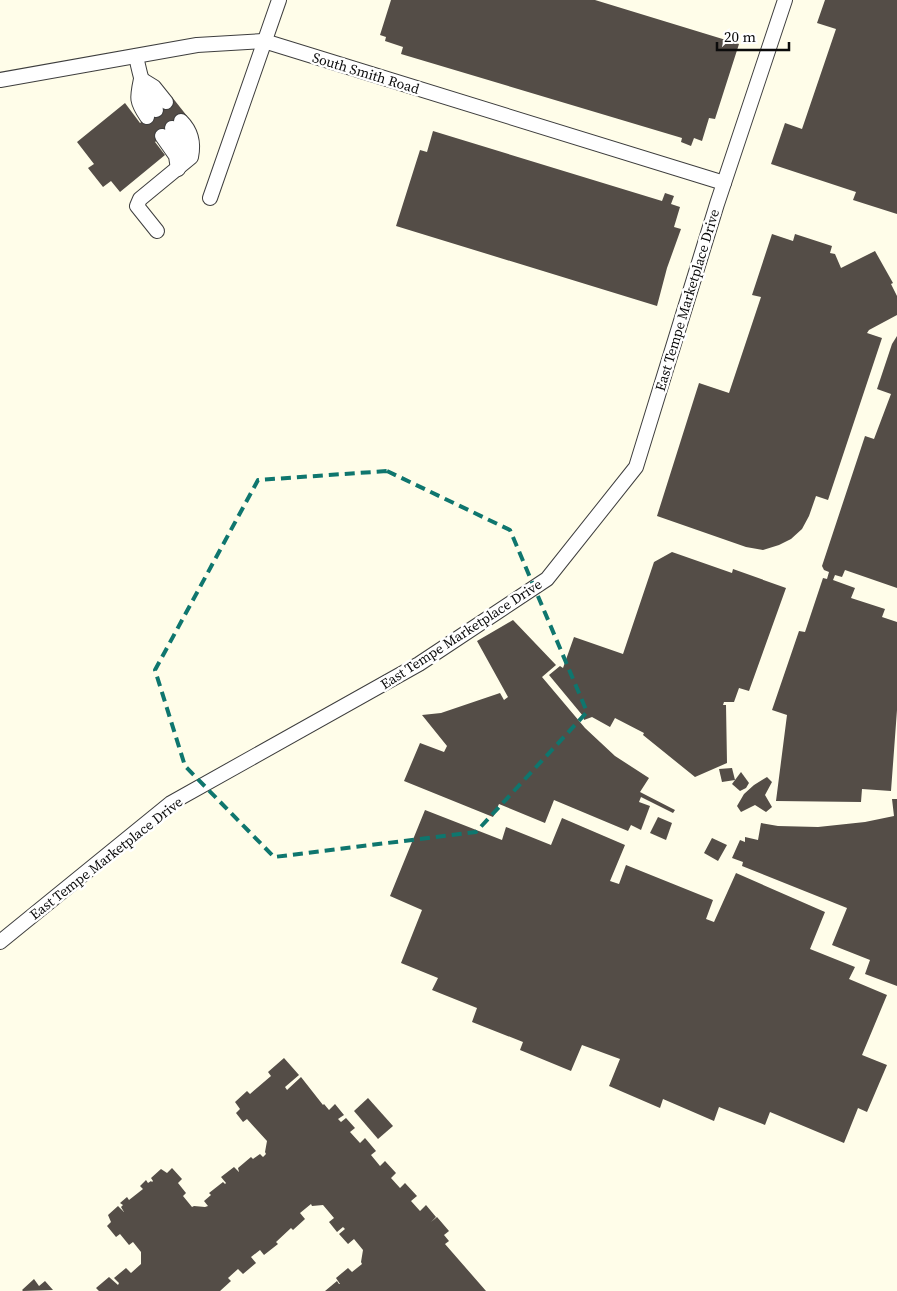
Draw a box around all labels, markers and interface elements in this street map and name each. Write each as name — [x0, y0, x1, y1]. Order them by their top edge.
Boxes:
scale bar — [717, 20, 790, 52]
text: 20 m — [724, 26, 756, 47]
street label: South Smith Road — [310, 47, 422, 99]
street label: East Tempe Marketplace Drive — [650, 207, 724, 393]
street label: East Tempe Marketplace Drive — [376, 574, 546, 694]
street label: East Tempe Marketplace Drive — [25, 792, 187, 924]

